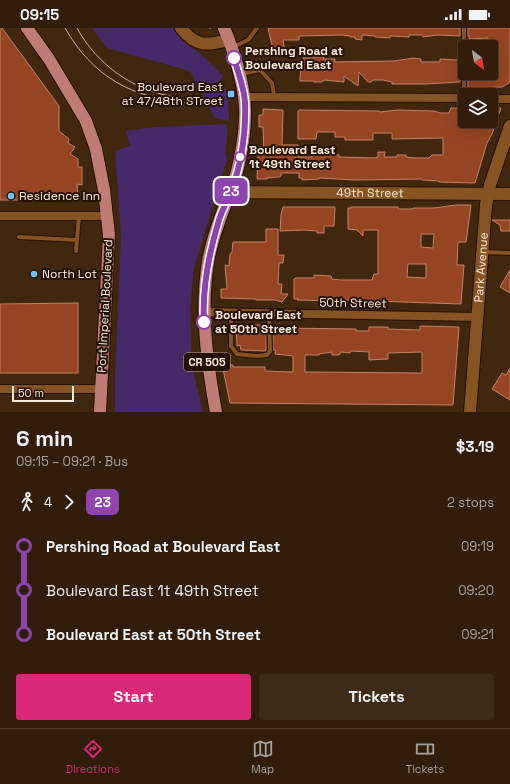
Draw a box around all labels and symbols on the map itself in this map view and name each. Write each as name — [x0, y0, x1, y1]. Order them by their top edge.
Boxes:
north arrow — [458, 40, 498, 80]
place label: Pershing Road at Boulevard East — [245, 43, 343, 73]
marker: Pershing Road at Boulevard East — [226, 50, 242, 66]
place label: Boulevard East at 47/48th STreet — [122, 79, 223, 109]
marker: Boulevard East at 47/48th STreet — [226, 89, 236, 99]
place label: Boulevard East 1t 49th Street — [249, 142, 335, 172]
marker: Boulevard East 1t 49th Street — [234, 151, 246, 163]
line badge: 23 — [213, 178, 249, 204]
street label: 49th Street — [336, 185, 404, 201]
place label: Residence Inn — [19, 188, 100, 204]
marker: Residence Inn — [6, 191, 16, 201]
street label: Park Avenue — [470, 232, 492, 303]
street label: Port Imperial Boulevard — [94, 239, 116, 373]
place label: North Lot — [42, 266, 97, 282]
marker: North Lot — [29, 269, 39, 279]
street label: 50th Street — [319, 294, 387, 312]
place label: Boulevard East at 50th Street — [215, 307, 301, 337]
marker: Boulevard East at 50th Street — [196, 314, 212, 330]
road number: CR 505 — [184, 353, 230, 371]
scale bar — [12, 384, 74, 403]

